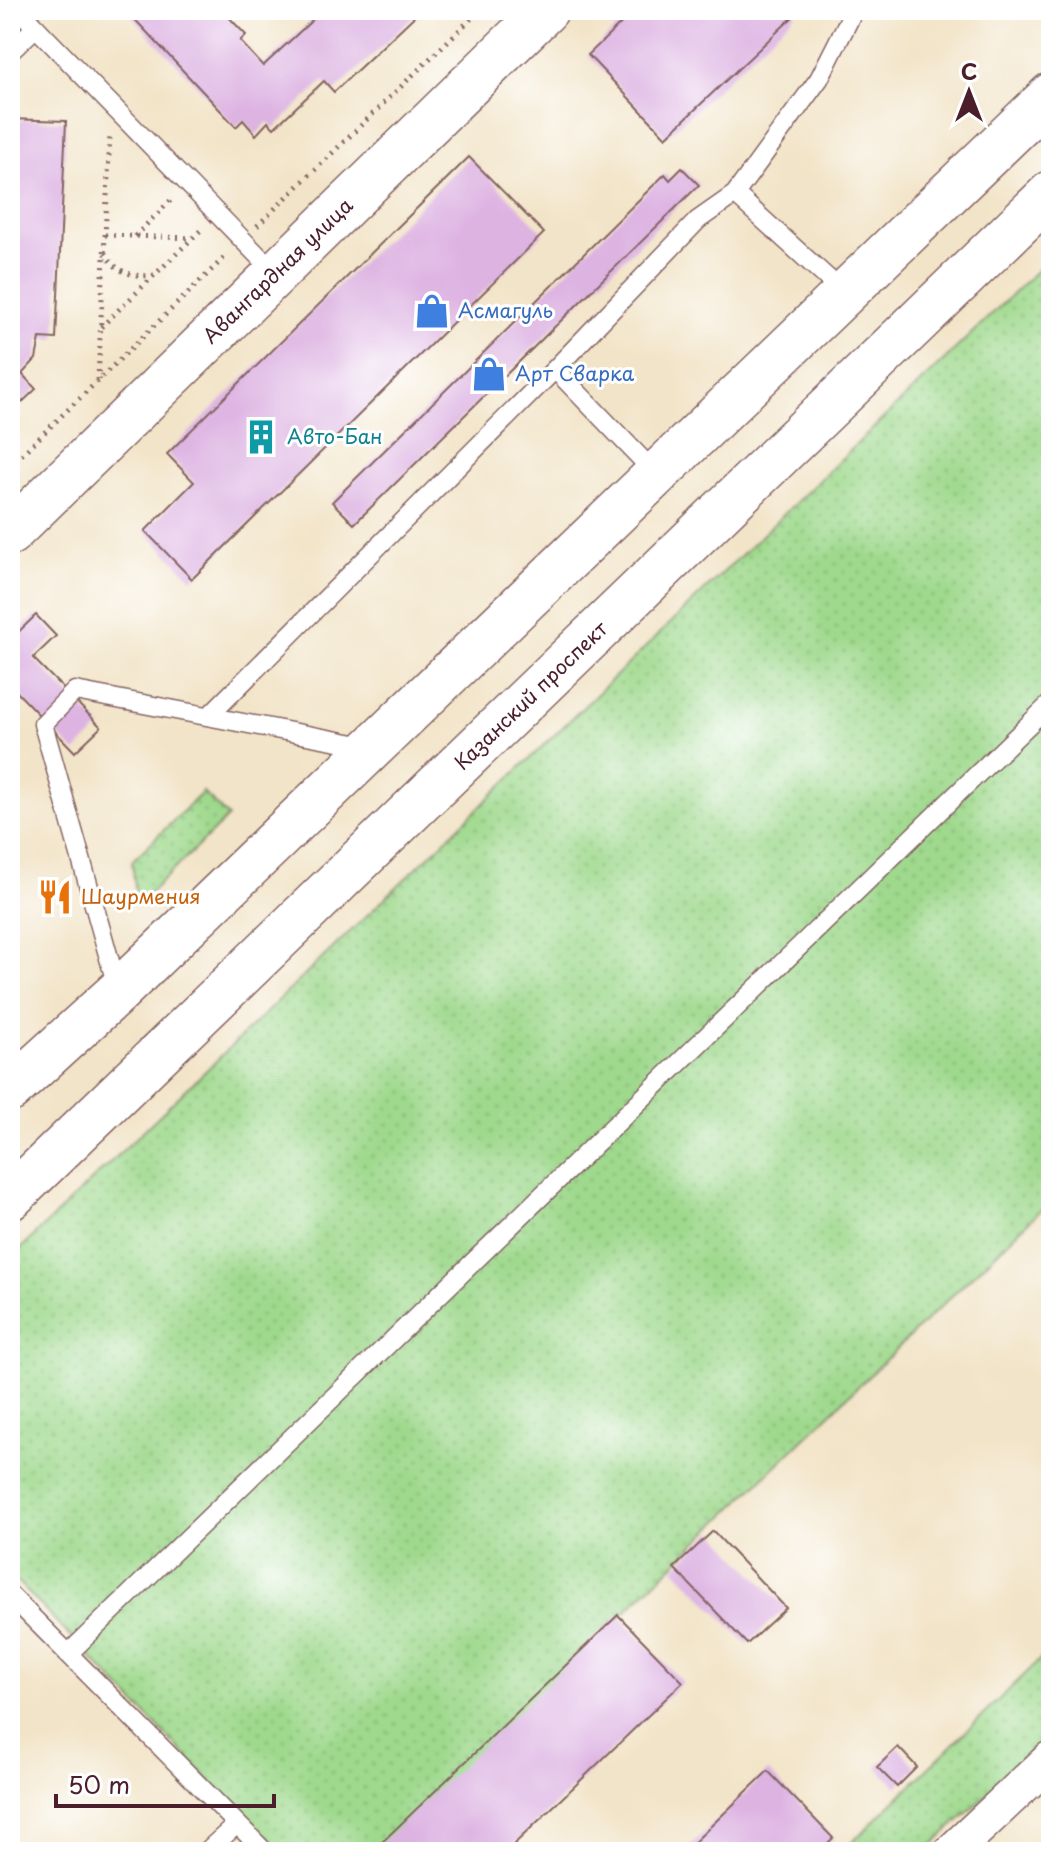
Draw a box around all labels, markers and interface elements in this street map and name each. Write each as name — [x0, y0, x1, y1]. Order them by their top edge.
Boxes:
north arrow — [929, 52, 1009, 132]
text: С — [961, 54, 977, 87]
street label: Авангардная улица — [195, 190, 359, 350]
shop icon: Асмагуль — [413, 292, 451, 330]
place label: Асмагуль — [458, 295, 553, 325]
shop icon: Арт Сварка — [470, 355, 508, 393]
place label: Арт Сварка — [515, 358, 635, 388]
building icon: Авто-Бан — [242, 418, 280, 456]
place label: Авто-Бан — [287, 421, 383, 451]
street label: Казанский проспект — [447, 614, 614, 777]
restaurant icon: Шаурмения — [36, 878, 74, 916]
place label: Шаурмения — [81, 881, 201, 911]
scale bar — [56, 1758, 274, 1808]
text: 50 m — [68, 1766, 130, 1802]

